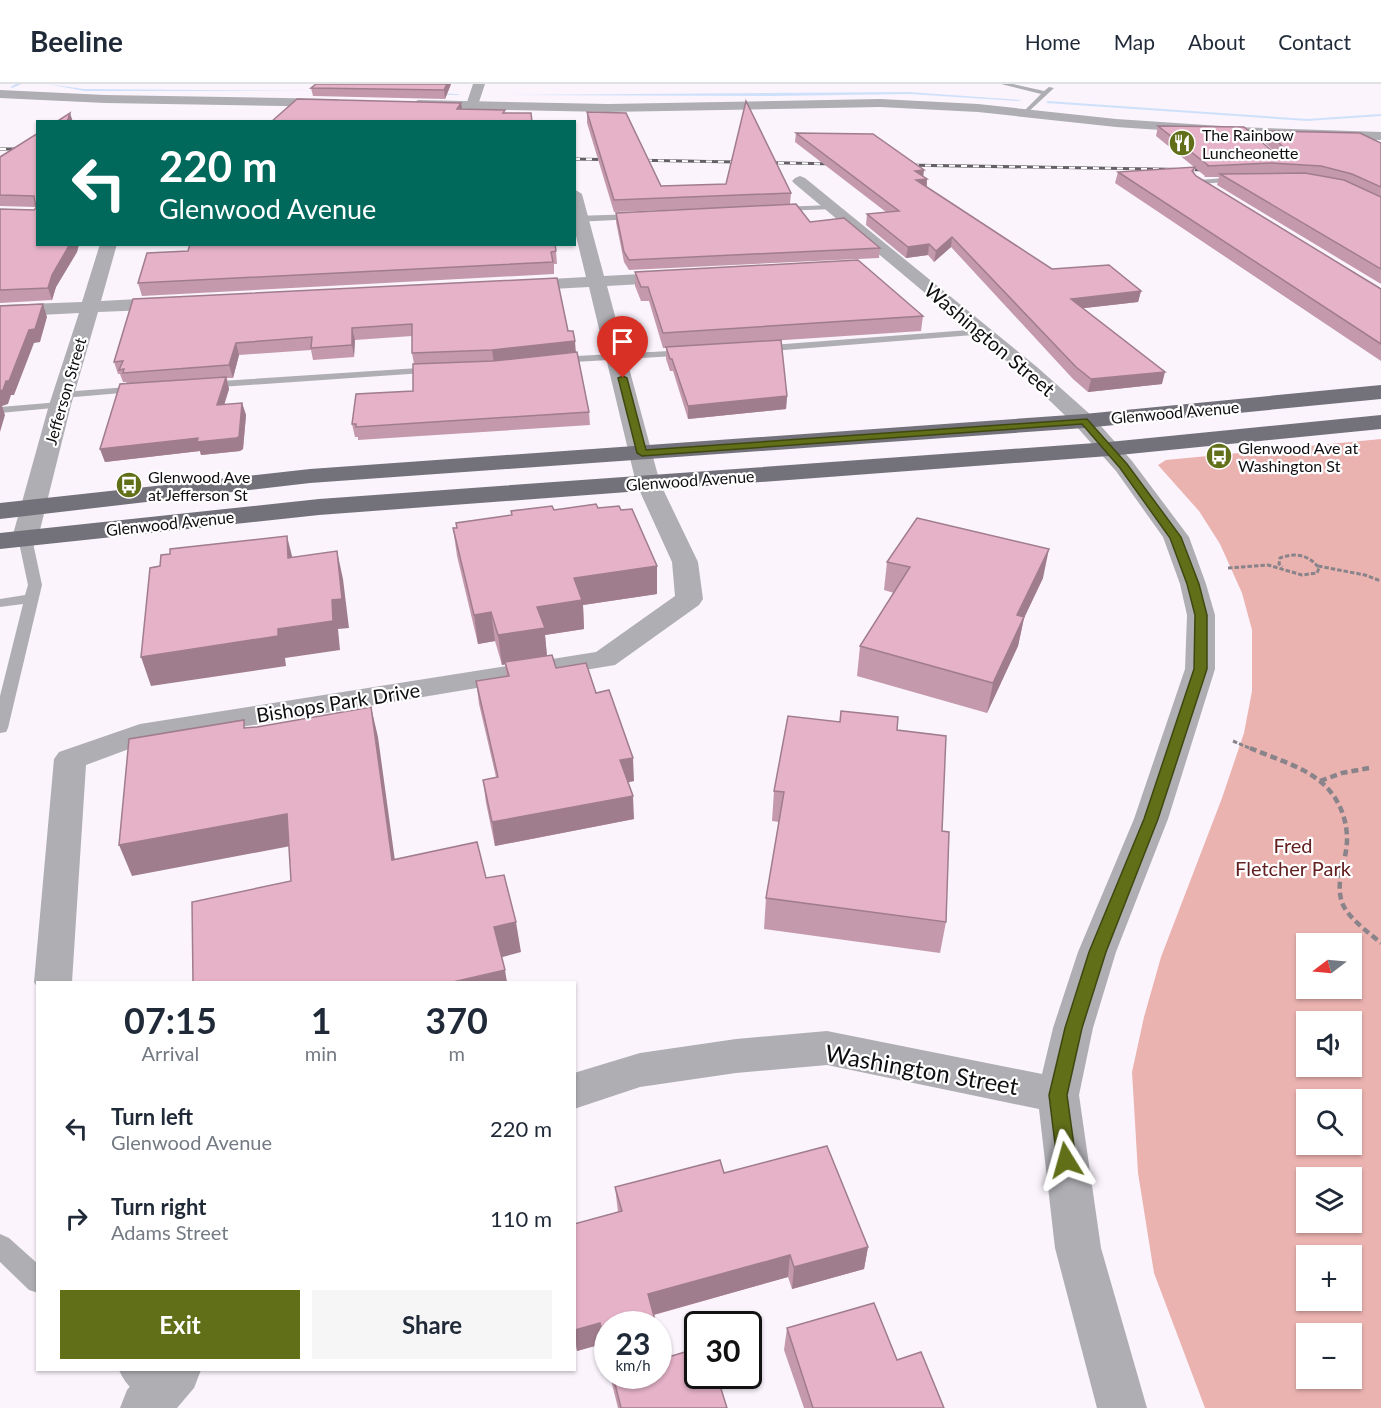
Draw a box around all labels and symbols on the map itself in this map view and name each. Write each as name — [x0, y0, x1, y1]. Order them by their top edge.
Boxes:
place label: The Rainbow Luncheonette — [1202, 125, 1298, 162]
restaurant icon: The Rainbow Luncheonette — [1167, 128, 1197, 158]
street label: Washington Street — [920, 277, 1060, 401]
pin — [597, 316, 648, 378]
street label: Jefferson Street — [41, 335, 89, 447]
street label: Glenwood Avenue — [1110, 397, 1240, 427]
place label: Glenwood Ave at Washington St — [1238, 438, 1358, 475]
bus stop icon: Glenwood Ave at Washington St — [1204, 441, 1234, 471]
street label: Glenwood Avenue — [625, 466, 755, 494]
place label: Glenwood Ave at Jefferson St — [148, 467, 251, 504]
bus stop icon: Glenwood Ave at Jefferson St — [114, 470, 144, 500]
street label: Glenwood Avenue — [105, 507, 235, 539]
street label: Bishops Park Drive — [254, 677, 422, 727]
park label: Fred Fletcher Park — [1235, 833, 1352, 880]
north arrow — [1296, 933, 1362, 999]
street label: Washington Street — [823, 1038, 1021, 1100]
position arrow — [1034, 1128, 1098, 1192]
speed limit sign: 30 — [684, 1311, 762, 1389]

